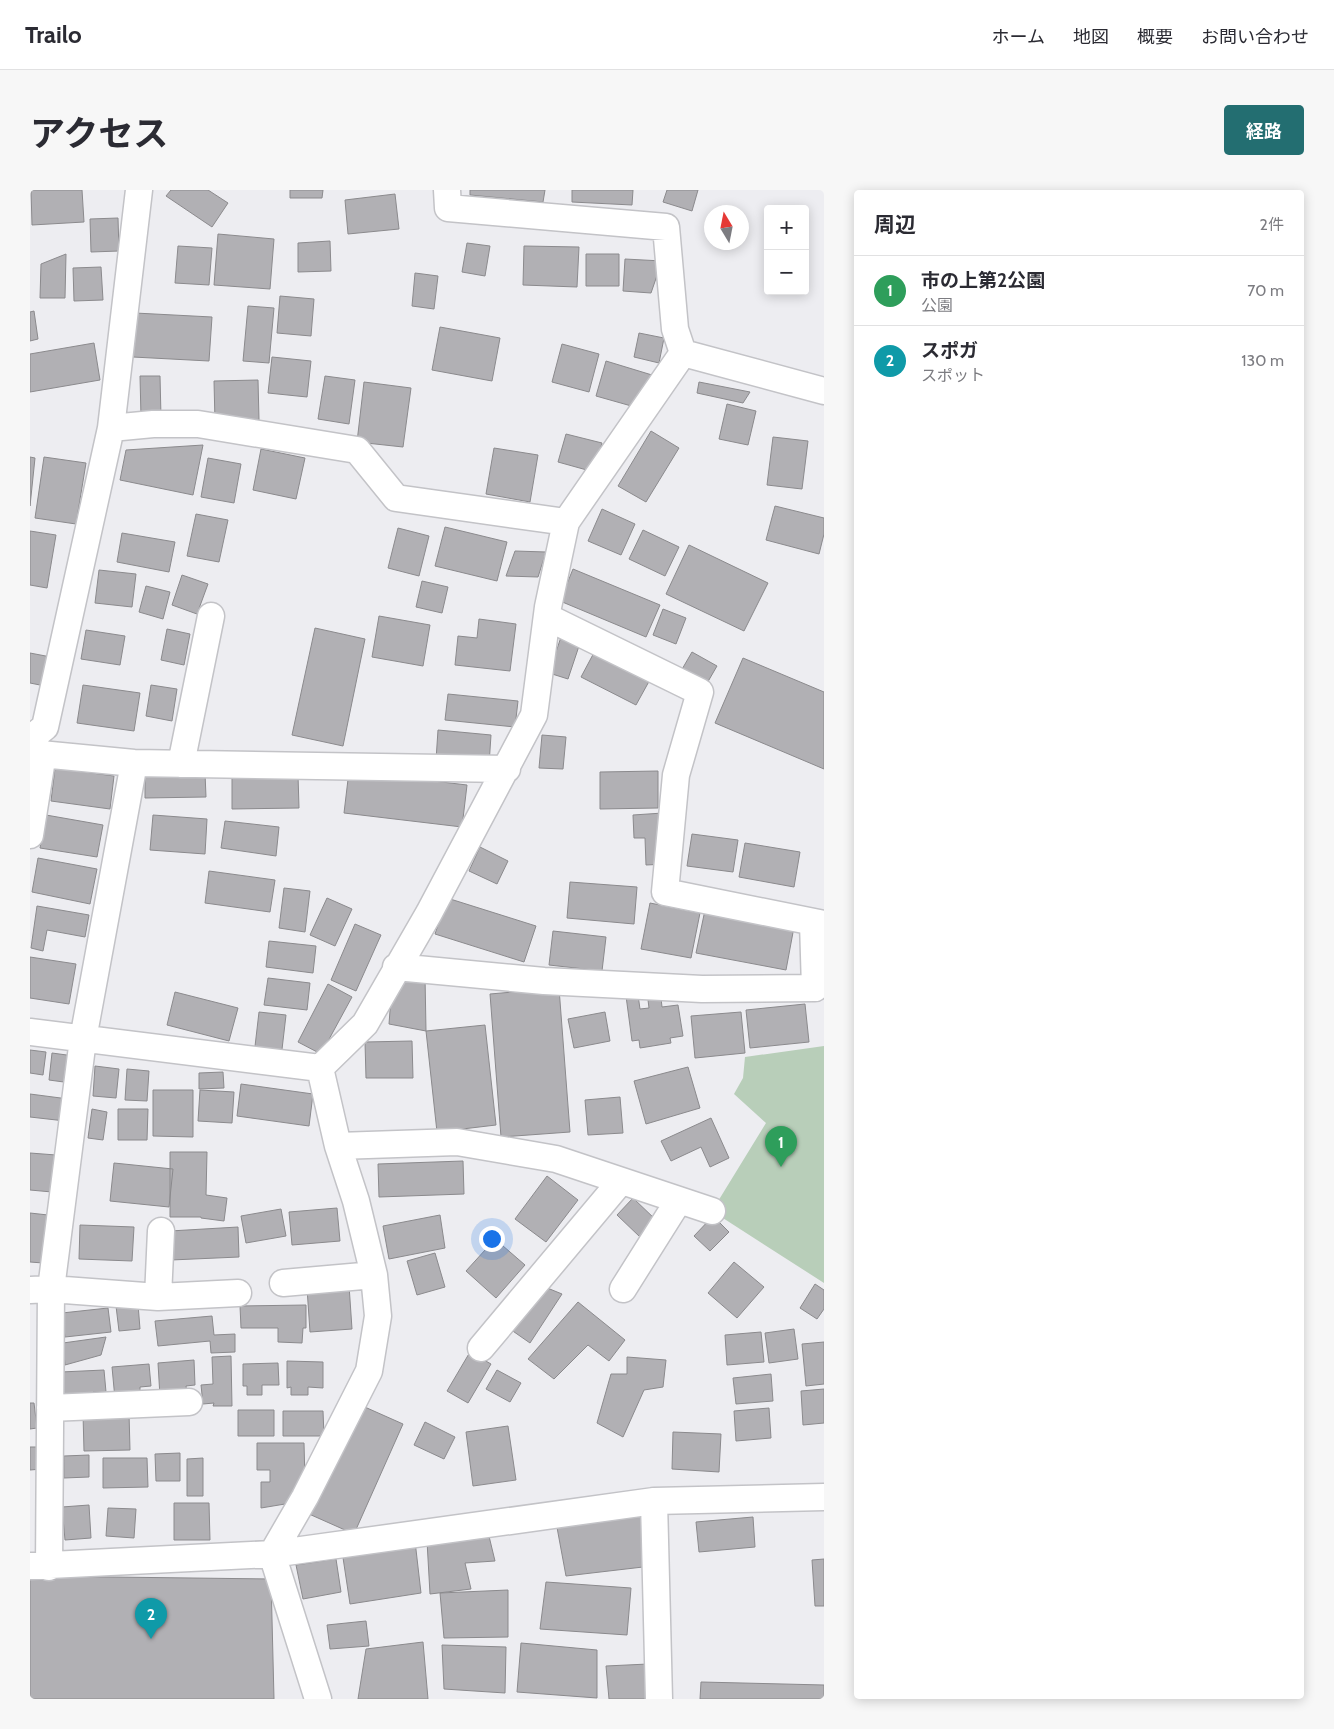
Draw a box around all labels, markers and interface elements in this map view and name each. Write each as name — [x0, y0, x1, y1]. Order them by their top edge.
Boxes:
text: Trailo — [25, 20, 82, 49]
text: ホーム — [992, 26, 1045, 48]
text: 地図 — [1073, 26, 1109, 48]
text: 概要 — [1137, 26, 1173, 48]
text: お問い合わせ — [1201, 26, 1309, 48]
button: 経路 — [1224, 105, 1304, 155]
text: アクセス — [30, 112, 168, 155]
north arrow — [704, 205, 749, 250]
map controls — [764, 205, 809, 295]
button: + — [764, 205, 809, 250]
text: 周辺 — [874, 212, 916, 237]
text: 2件 — [1260, 215, 1284, 234]
button: − — [764, 250, 809, 295]
text: 市の上第2公園 — [921, 269, 1045, 292]
text: 1 — [887, 281, 893, 300]
text: 70 m — [1247, 281, 1284, 300]
text: 公園 — [921, 296, 953, 315]
text: スポガ — [921, 339, 978, 362]
text: 2 — [886, 351, 894, 370]
text: 130 m — [1241, 351, 1284, 370]
text: スポット — [921, 366, 985, 385]
pin: 1 — [765, 1126, 797, 1167]
your location — [479, 1226, 505, 1252]
pin: 2 — [135, 1598, 167, 1639]

